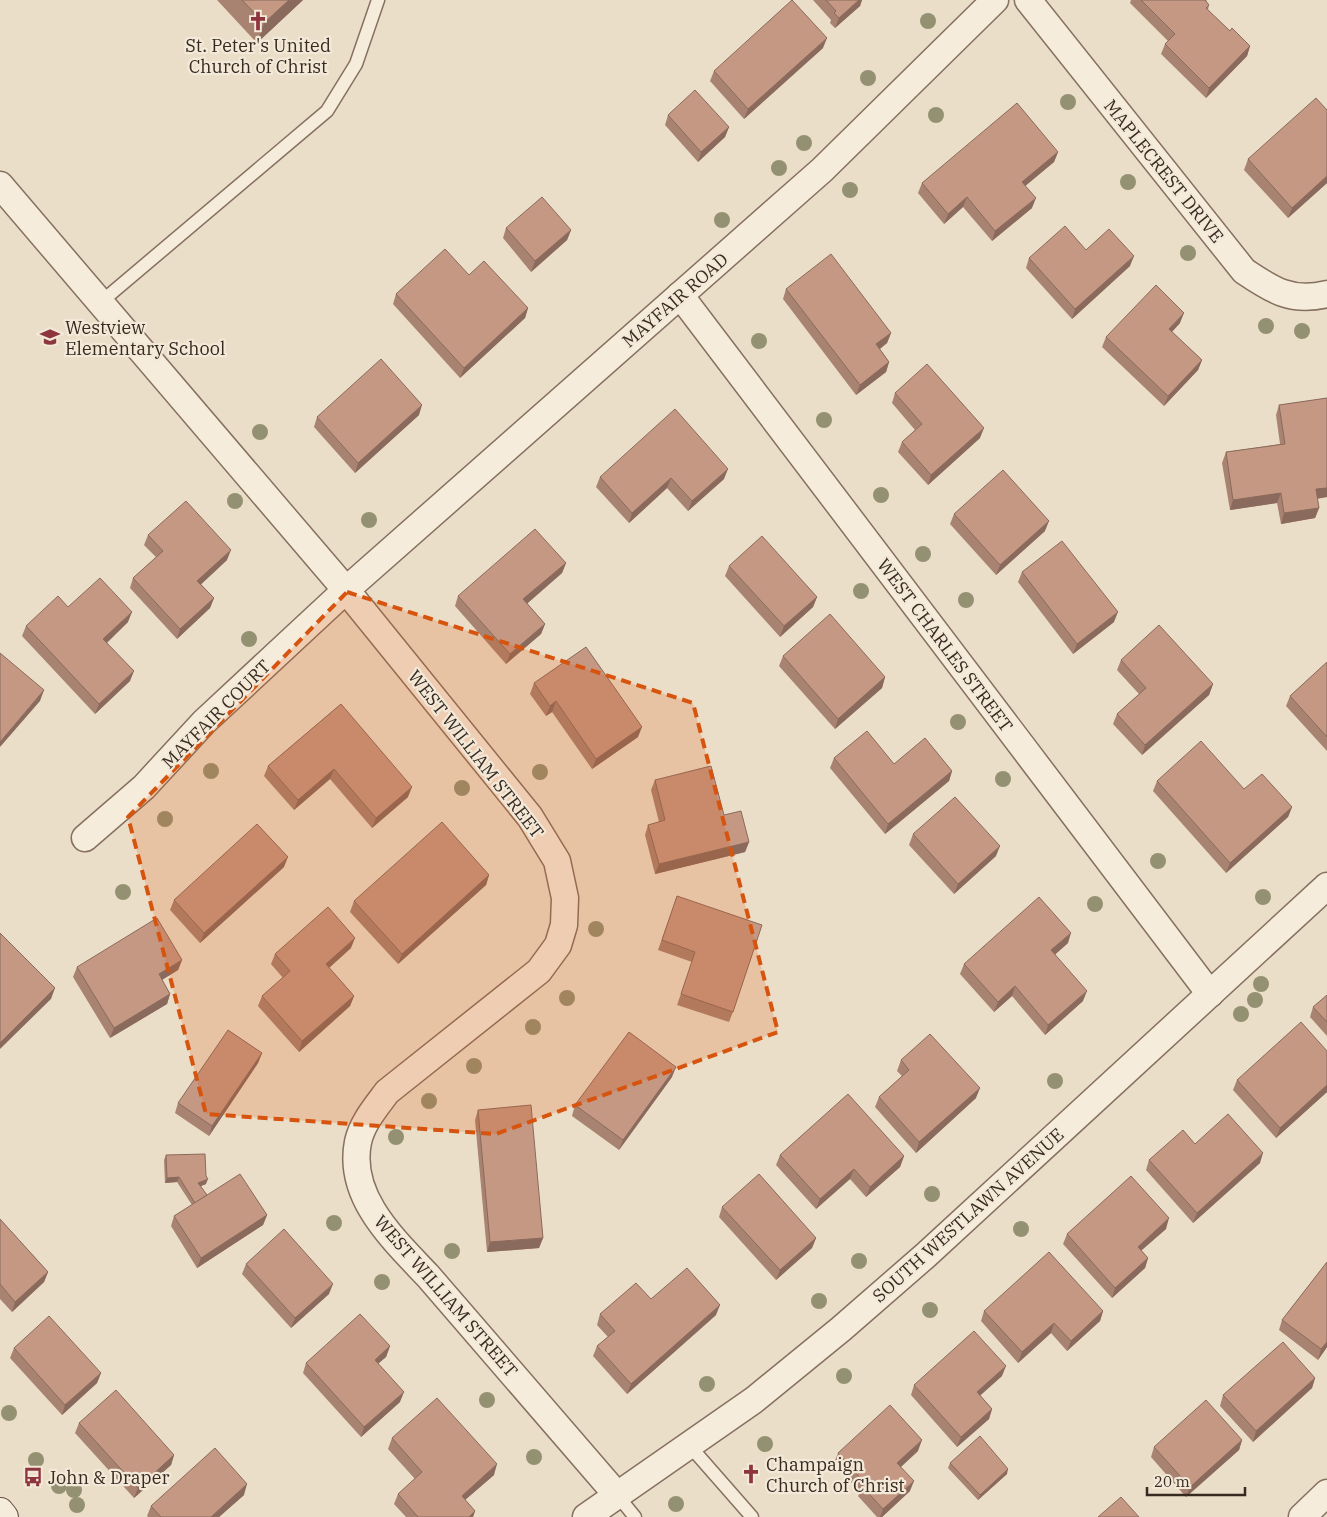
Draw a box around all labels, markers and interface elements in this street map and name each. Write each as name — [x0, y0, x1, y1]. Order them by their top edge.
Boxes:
church icon: St. Peter's United Church of Christ — [247, 10, 269, 32]
place label: St. Peter's United Church of Christ — [185, 34, 331, 78]
street label: MAPLECREST DRIVE — [1099, 95, 1229, 247]
street label: MAYFAIR ROAD — [617, 248, 733, 352]
place label: Westview Elementary School — [65, 316, 225, 360]
school or university icon: Westview Elementary School — [39, 326, 61, 348]
street label: WEST CHARLES STREET — [872, 554, 1018, 737]
street label: MAYFAIR COURT — [157, 655, 275, 773]
street label: WEST WILLIAM STREET — [403, 665, 549, 843]
street label: SOUTH WESTLAWN AVENUE — [868, 1123, 1068, 1307]
street label: WEST WILLIAM STREET — [369, 1210, 523, 1382]
place label: Champaign Church of Christ — [766, 1453, 905, 1497]
church icon: Champaign Church of Christ — [740, 1463, 762, 1485]
scale bar — [1147, 1464, 1244, 1496]
bus stop icon: John & Draper — [22, 1466, 44, 1488]
place label: John & Draper — [48, 1466, 169, 1489]
text: 20 m — [1154, 1472, 1190, 1491]

